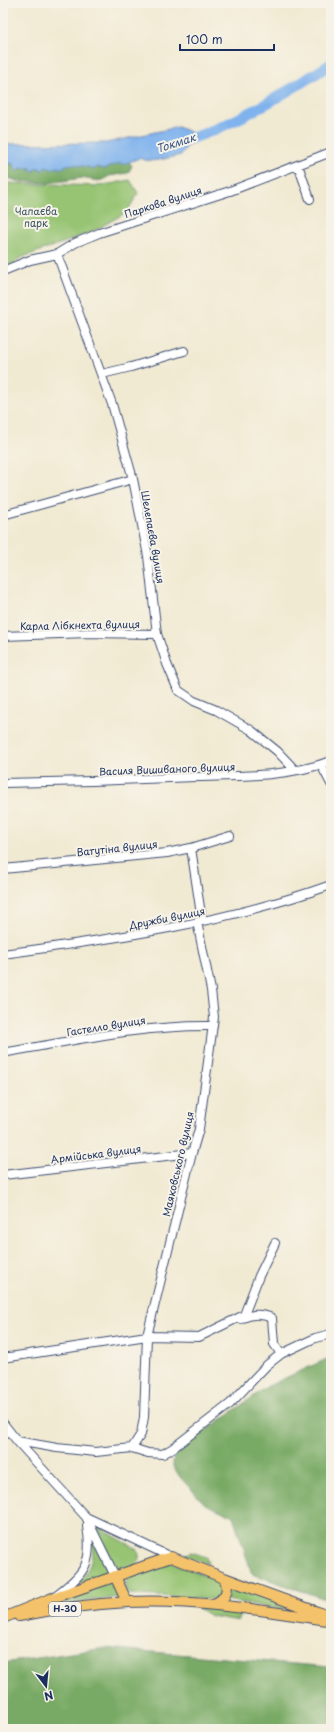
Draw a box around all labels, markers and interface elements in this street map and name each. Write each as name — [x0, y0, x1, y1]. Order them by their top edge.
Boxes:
scale bar — [180, 26, 274, 52]
text: 100 m — [186, 30, 223, 48]
water label: Токмак — [154, 128, 199, 157]
street label: Паркова вулиця — [122, 182, 204, 221]
park label: Чапаєва парк — [15, 203, 58, 230]
street label: Шелепаєва вулиця — [138, 489, 169, 585]
street label: Карла Лібкнехта вулиця — [20, 616, 140, 633]
street label: Василя Вишиваного вулиця — [99, 759, 235, 778]
street label: Ватутіна вулиця — [76, 836, 158, 859]
street label: Дружби вулиця — [127, 903, 206, 932]
street label: Гастелло вулиця — [65, 1012, 146, 1039]
street label: Маяковського вулиця — [158, 1110, 197, 1218]
street label: Армійська вулиця — [50, 1141, 142, 1166]
road number: Н-30 — [49, 1602, 81, 1616]
north arrow — [26, 1666, 66, 1706]
text: N — [42, 1687, 55, 1706]

